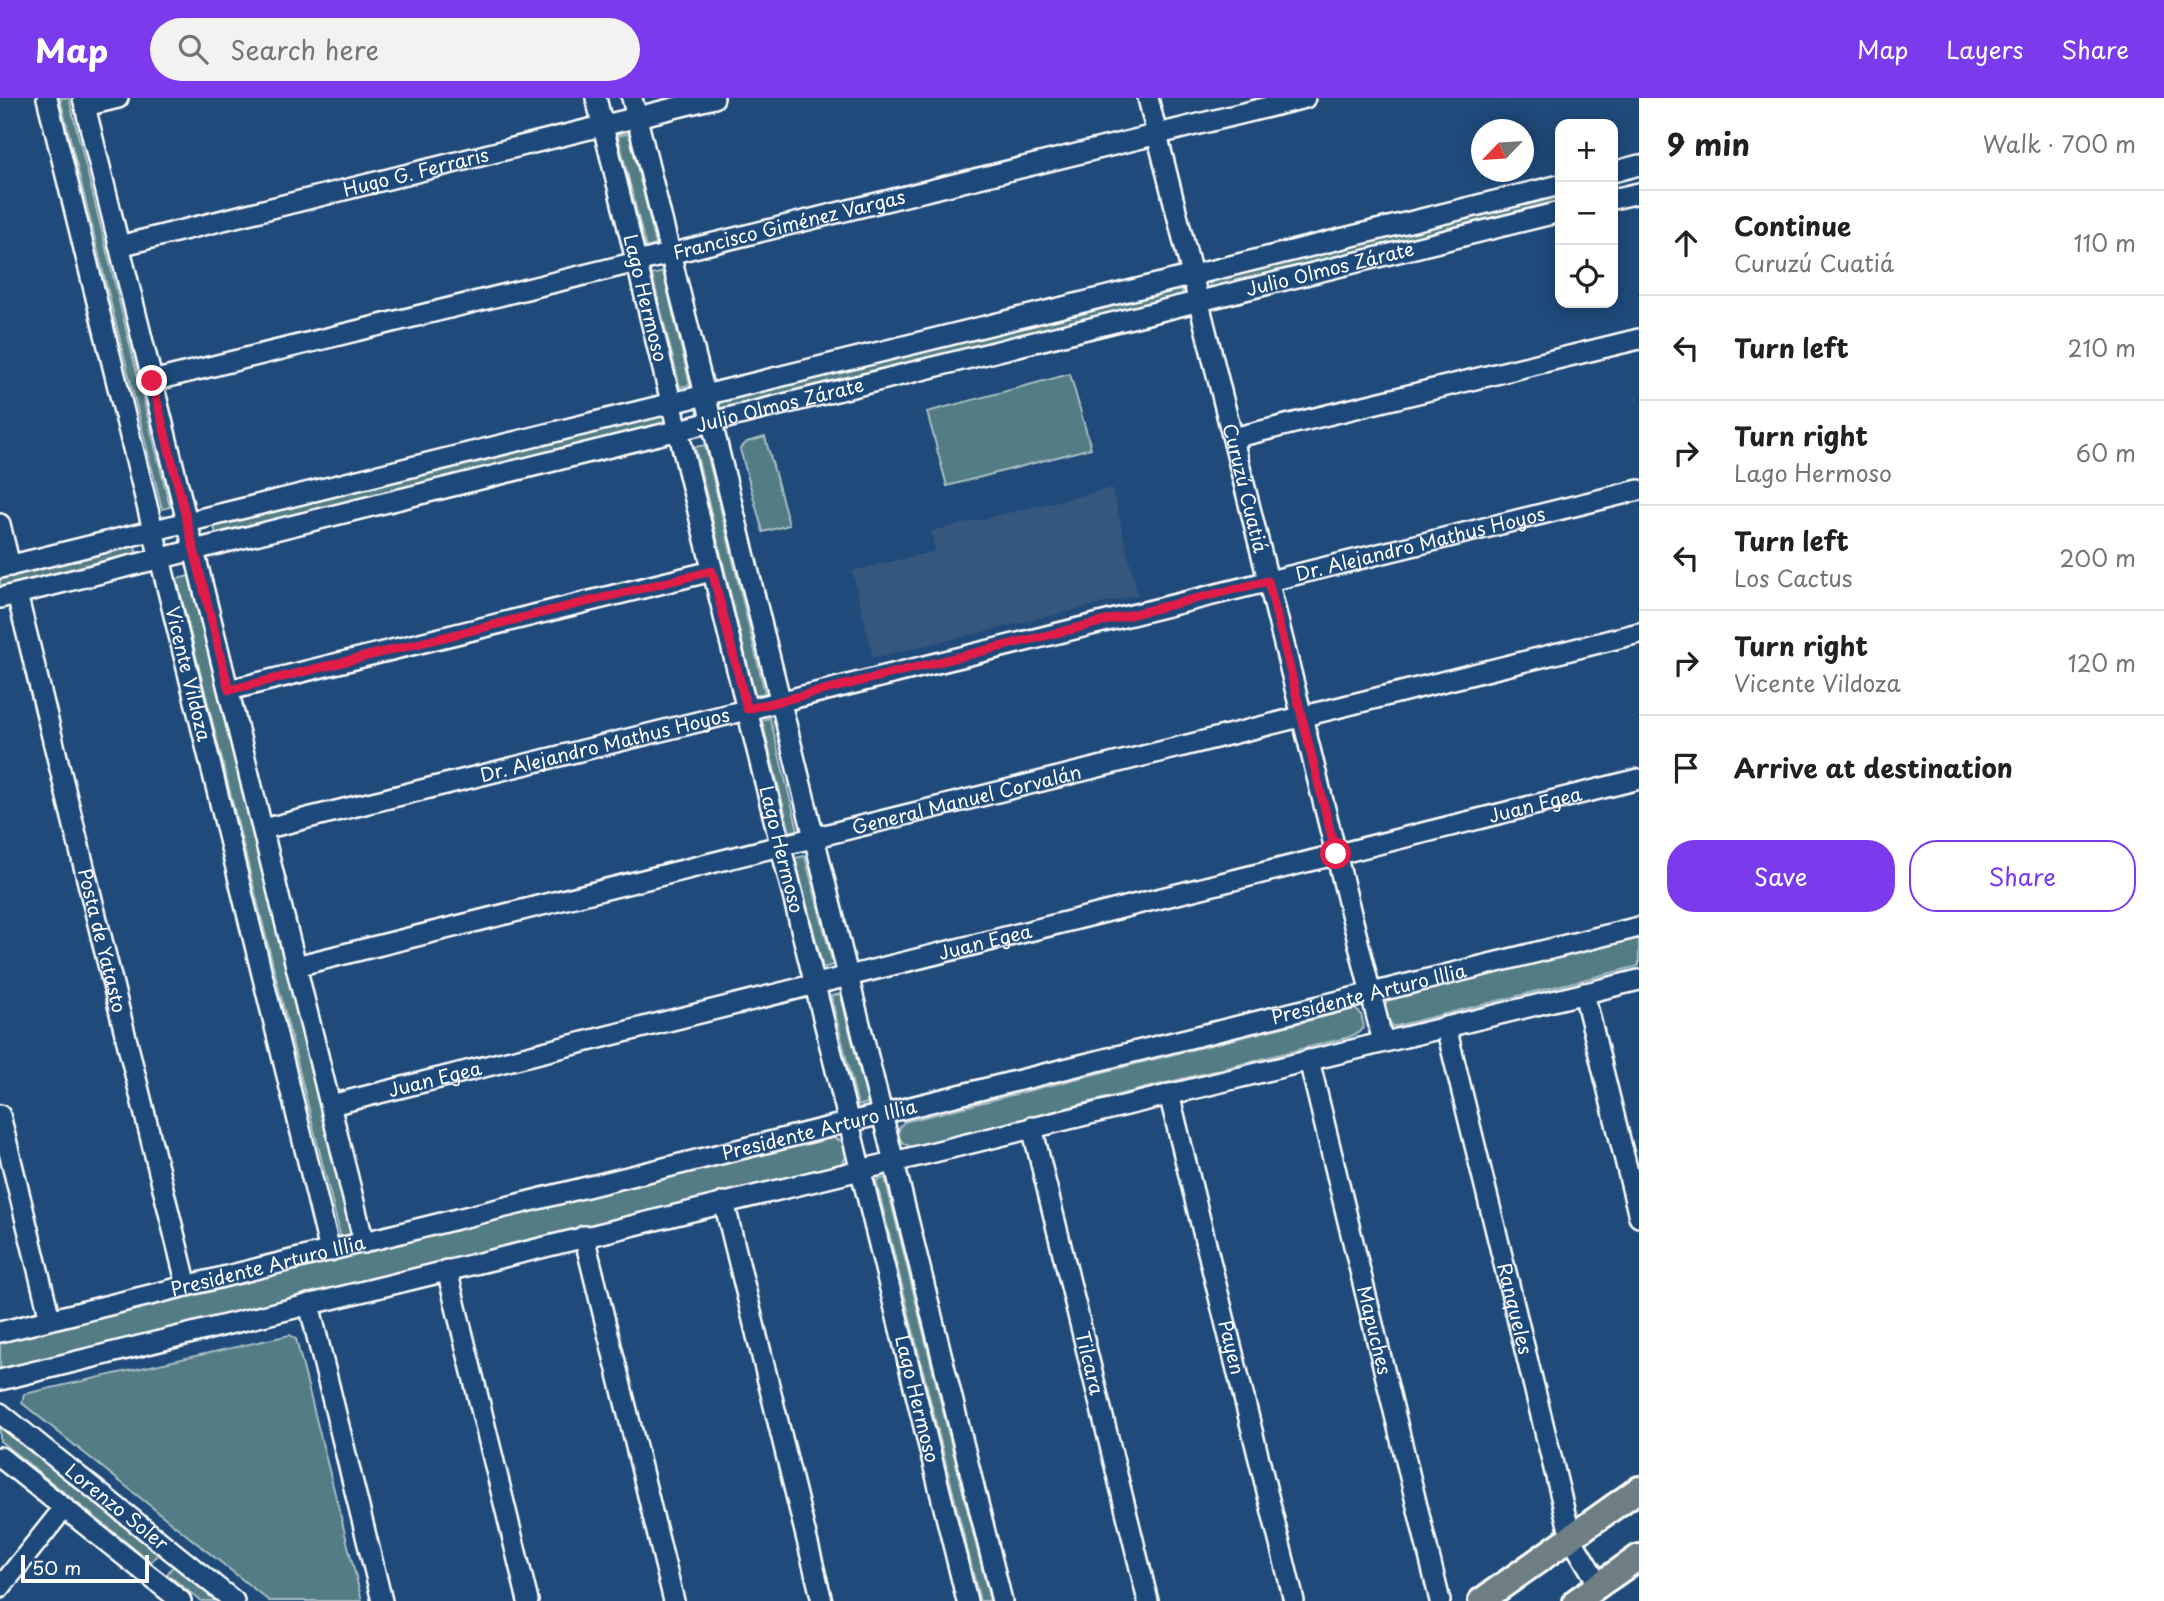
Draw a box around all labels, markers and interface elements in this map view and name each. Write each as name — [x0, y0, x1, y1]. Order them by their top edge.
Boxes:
search box — [150, 18, 640, 81]
text: Map — [35, 24, 108, 74]
icon: search — [174, 30, 212, 68]
text: Search here — [230, 30, 379, 69]
text: Map — [1857, 31, 1908, 67]
text: Layers — [1946, 31, 2023, 67]
text: Share — [2061, 31, 2129, 67]
north arrow — [1471, 119, 1534, 182]
map controls — [1555, 119, 1618, 308]
button: + — [1555, 119, 1618, 182]
text: 9 min — [1667, 121, 1750, 166]
text: Walk · 700 m — [1983, 126, 2136, 161]
street label: Hugo G. Ferraris — [340, 140, 491, 203]
street label: Francisco Giménez Vargas — [670, 182, 908, 266]
button: − — [1555, 182, 1618, 245]
text: Continue — [1734, 206, 1851, 245]
icon: ahead — [1667, 224, 1705, 262]
text: 110 m — [2074, 225, 2136, 260]
street label: Lago Hermoso — [617, 231, 676, 365]
street label: Julio Olmos Zárate — [1243, 234, 1417, 302]
button: locate — [1555, 245, 1618, 308]
text: Curuzú Cuatiá — [1734, 245, 1894, 280]
text: Turn left — [1734, 328, 1849, 367]
icon: left — [1667, 329, 1705, 367]
text: 210 m — [2068, 330, 2136, 365]
route end — [136, 365, 167, 396]
street label: Julio Olmos Zárate — [692, 370, 866, 438]
text: Turn right — [1734, 416, 1868, 455]
street label: Curuzú Cuatiá — [1217, 420, 1276, 556]
icon: right — [1667, 434, 1705, 472]
text: 60 m — [2076, 435, 2136, 470]
text: Lago Hermoso — [1734, 455, 1892, 490]
street label: Dr. Alejandro Mathus Hoyos — [1292, 499, 1548, 587]
text: Turn left — [1734, 521, 1849, 560]
icon: left — [1667, 539, 1705, 577]
text: 200 m — [2059, 540, 2136, 575]
text: Los Cactus — [1734, 560, 1852, 595]
street label: Vicente Vildoza — [159, 603, 219, 744]
text: Turn right — [1734, 626, 1868, 665]
icon: right — [1667, 644, 1705, 682]
text: 120 m — [2068, 645, 2136, 680]
text: Vicente Vildoza — [1734, 665, 1901, 700]
street label: Dr. Alejandro Mathus Hoyos — [477, 700, 732, 788]
text: Arrive at destination — [1734, 748, 2013, 787]
icon: arrive — [1667, 749, 1705, 787]
street label: General Manuel Corvalán — [849, 757, 1084, 841]
street label: Juan Egea — [1485, 779, 1585, 829]
street label: Lago Hermoso — [753, 782, 812, 916]
route start — [1320, 838, 1351, 869]
button: Save — [1667, 840, 1895, 912]
button: Share — [1909, 840, 2136, 912]
street label: Posta de Yatasto — [72, 865, 134, 1016]
street label: Juan Egea — [935, 916, 1034, 966]
street label: Presidente Arturo Illia — [1268, 955, 1469, 1030]
street label: Juan Egea — [385, 1053, 484, 1103]
street label: Presidente Arturo Illia — [719, 1091, 920, 1166]
street label: Presidente Arturo Illia — [167, 1227, 368, 1302]
street label: Ranqueles — [1491, 1260, 1541, 1357]
street label: Mapuches — [1351, 1283, 1400, 1377]
street label: Payen — [1212, 1317, 1253, 1377]
street label: Tilcara — [1069, 1328, 1112, 1398]
street label: Lago Hermoso — [889, 1332, 947, 1465]
street label: Lorenzo Soler — [60, 1456, 175, 1556]
scale bar — [21, 1552, 149, 1584]
text: 50 m — [32, 1553, 81, 1581]

